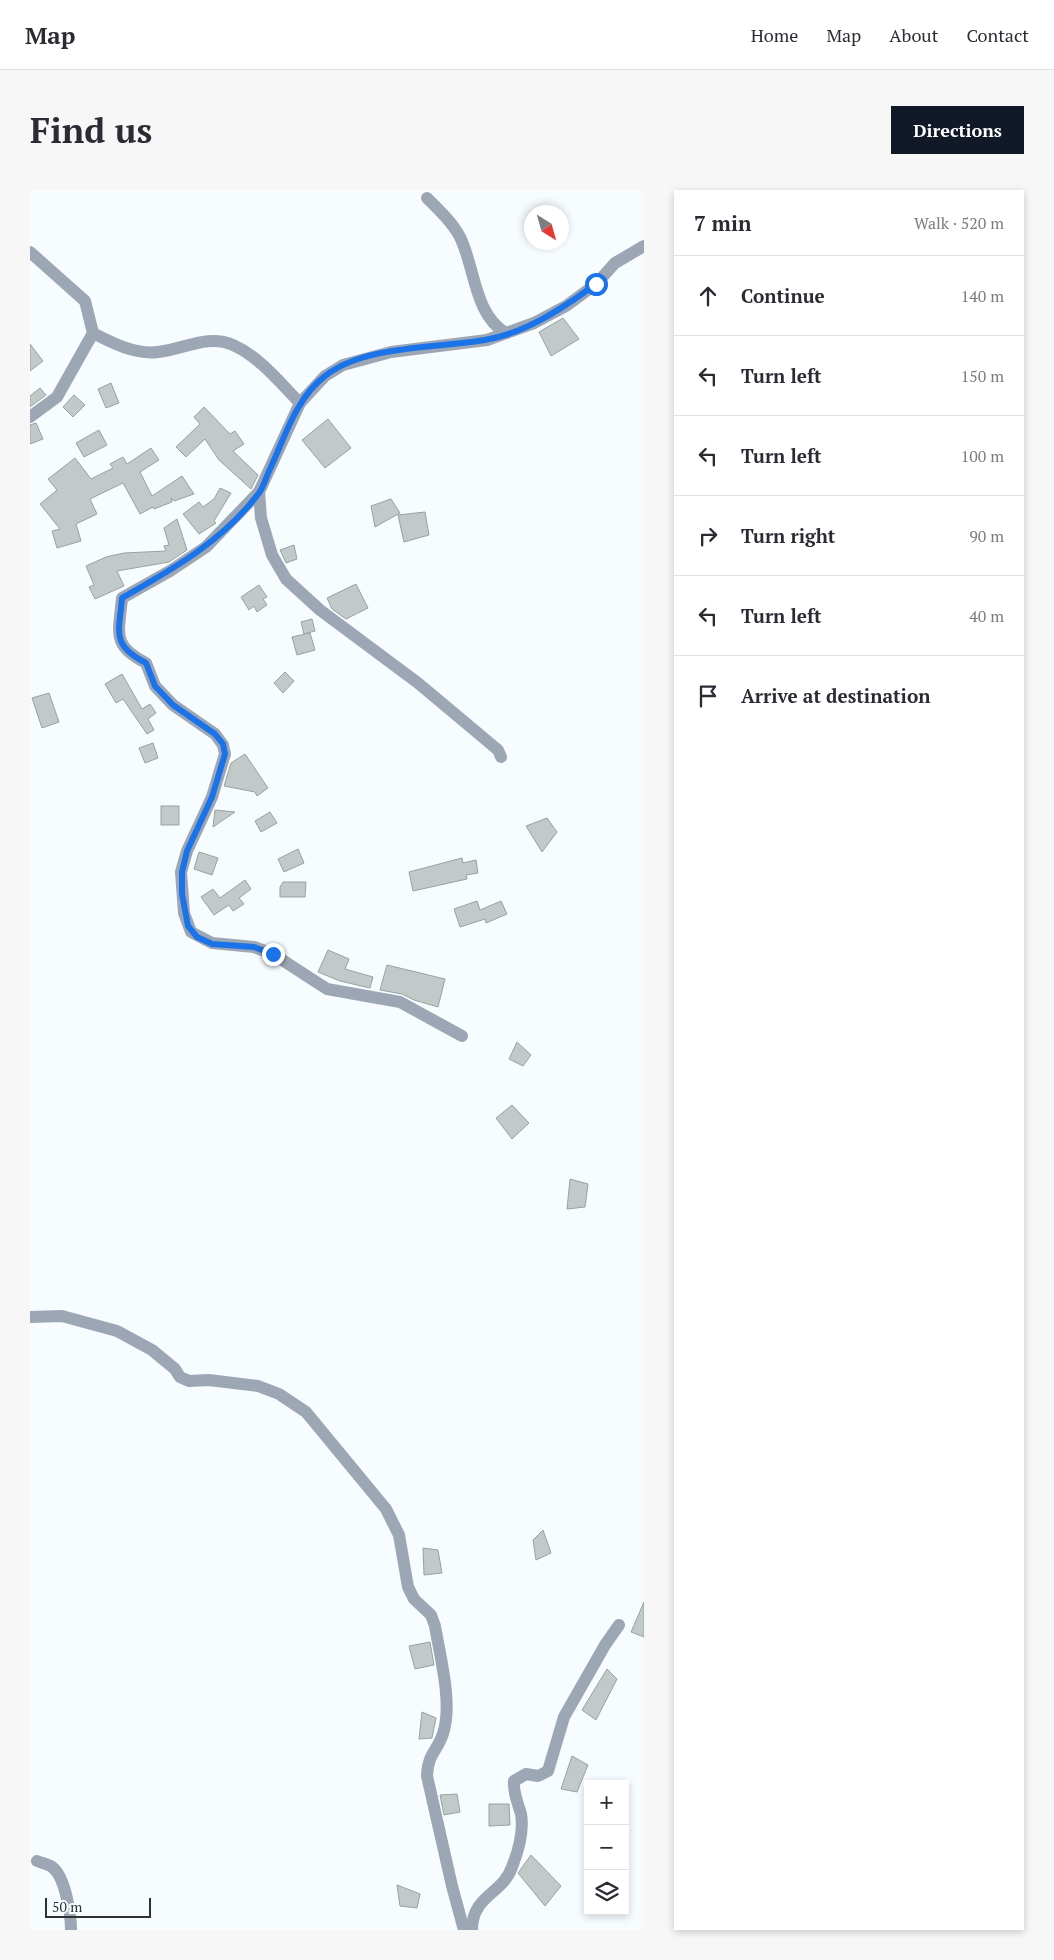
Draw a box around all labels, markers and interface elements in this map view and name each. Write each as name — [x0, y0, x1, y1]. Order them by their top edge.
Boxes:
text: Map — [25, 19, 75, 51]
text: Home — [751, 23, 798, 47]
text: Map — [826, 23, 861, 47]
text: About — [889, 23, 938, 47]
text: Contact — [966, 23, 1029, 47]
button: Directions — [891, 106, 1024, 154]
text: Find us — [30, 107, 152, 153]
north arrow — [524, 205, 569, 250]
text: 7 min — [694, 209, 751, 237]
text: Walk · 520 m — [914, 212, 1004, 234]
route start — [585, 273, 608, 296]
icon: ahead — [694, 282, 722, 310]
text: Continue — [741, 283, 825, 308]
text: 140 m — [961, 285, 1004, 307]
icon: left — [694, 362, 722, 390]
text: Turn left — [741, 363, 822, 388]
text: 150 m — [961, 365, 1004, 387]
icon: left — [694, 442, 722, 470]
text: Turn left — [741, 443, 822, 468]
text: 100 m — [961, 445, 1004, 467]
icon: right — [694, 522, 722, 550]
text: Turn right — [741, 523, 835, 548]
text: 90 m — [969, 525, 1004, 547]
icon: left — [694, 602, 722, 630]
text: Turn left — [741, 603, 822, 628]
text: 40 m — [969, 605, 1004, 627]
icon: arrive — [694, 682, 722, 710]
text: Arrive at destination — [741, 683, 930, 708]
route end — [262, 943, 285, 966]
map controls — [584, 1780, 629, 1915]
button: + — [584, 1780, 629, 1825]
button: − — [584, 1825, 629, 1870]
button: layers — [584, 1870, 629, 1915]
scale bar — [45, 1895, 151, 1918]
text: 50 m — [52, 1897, 82, 1916]

